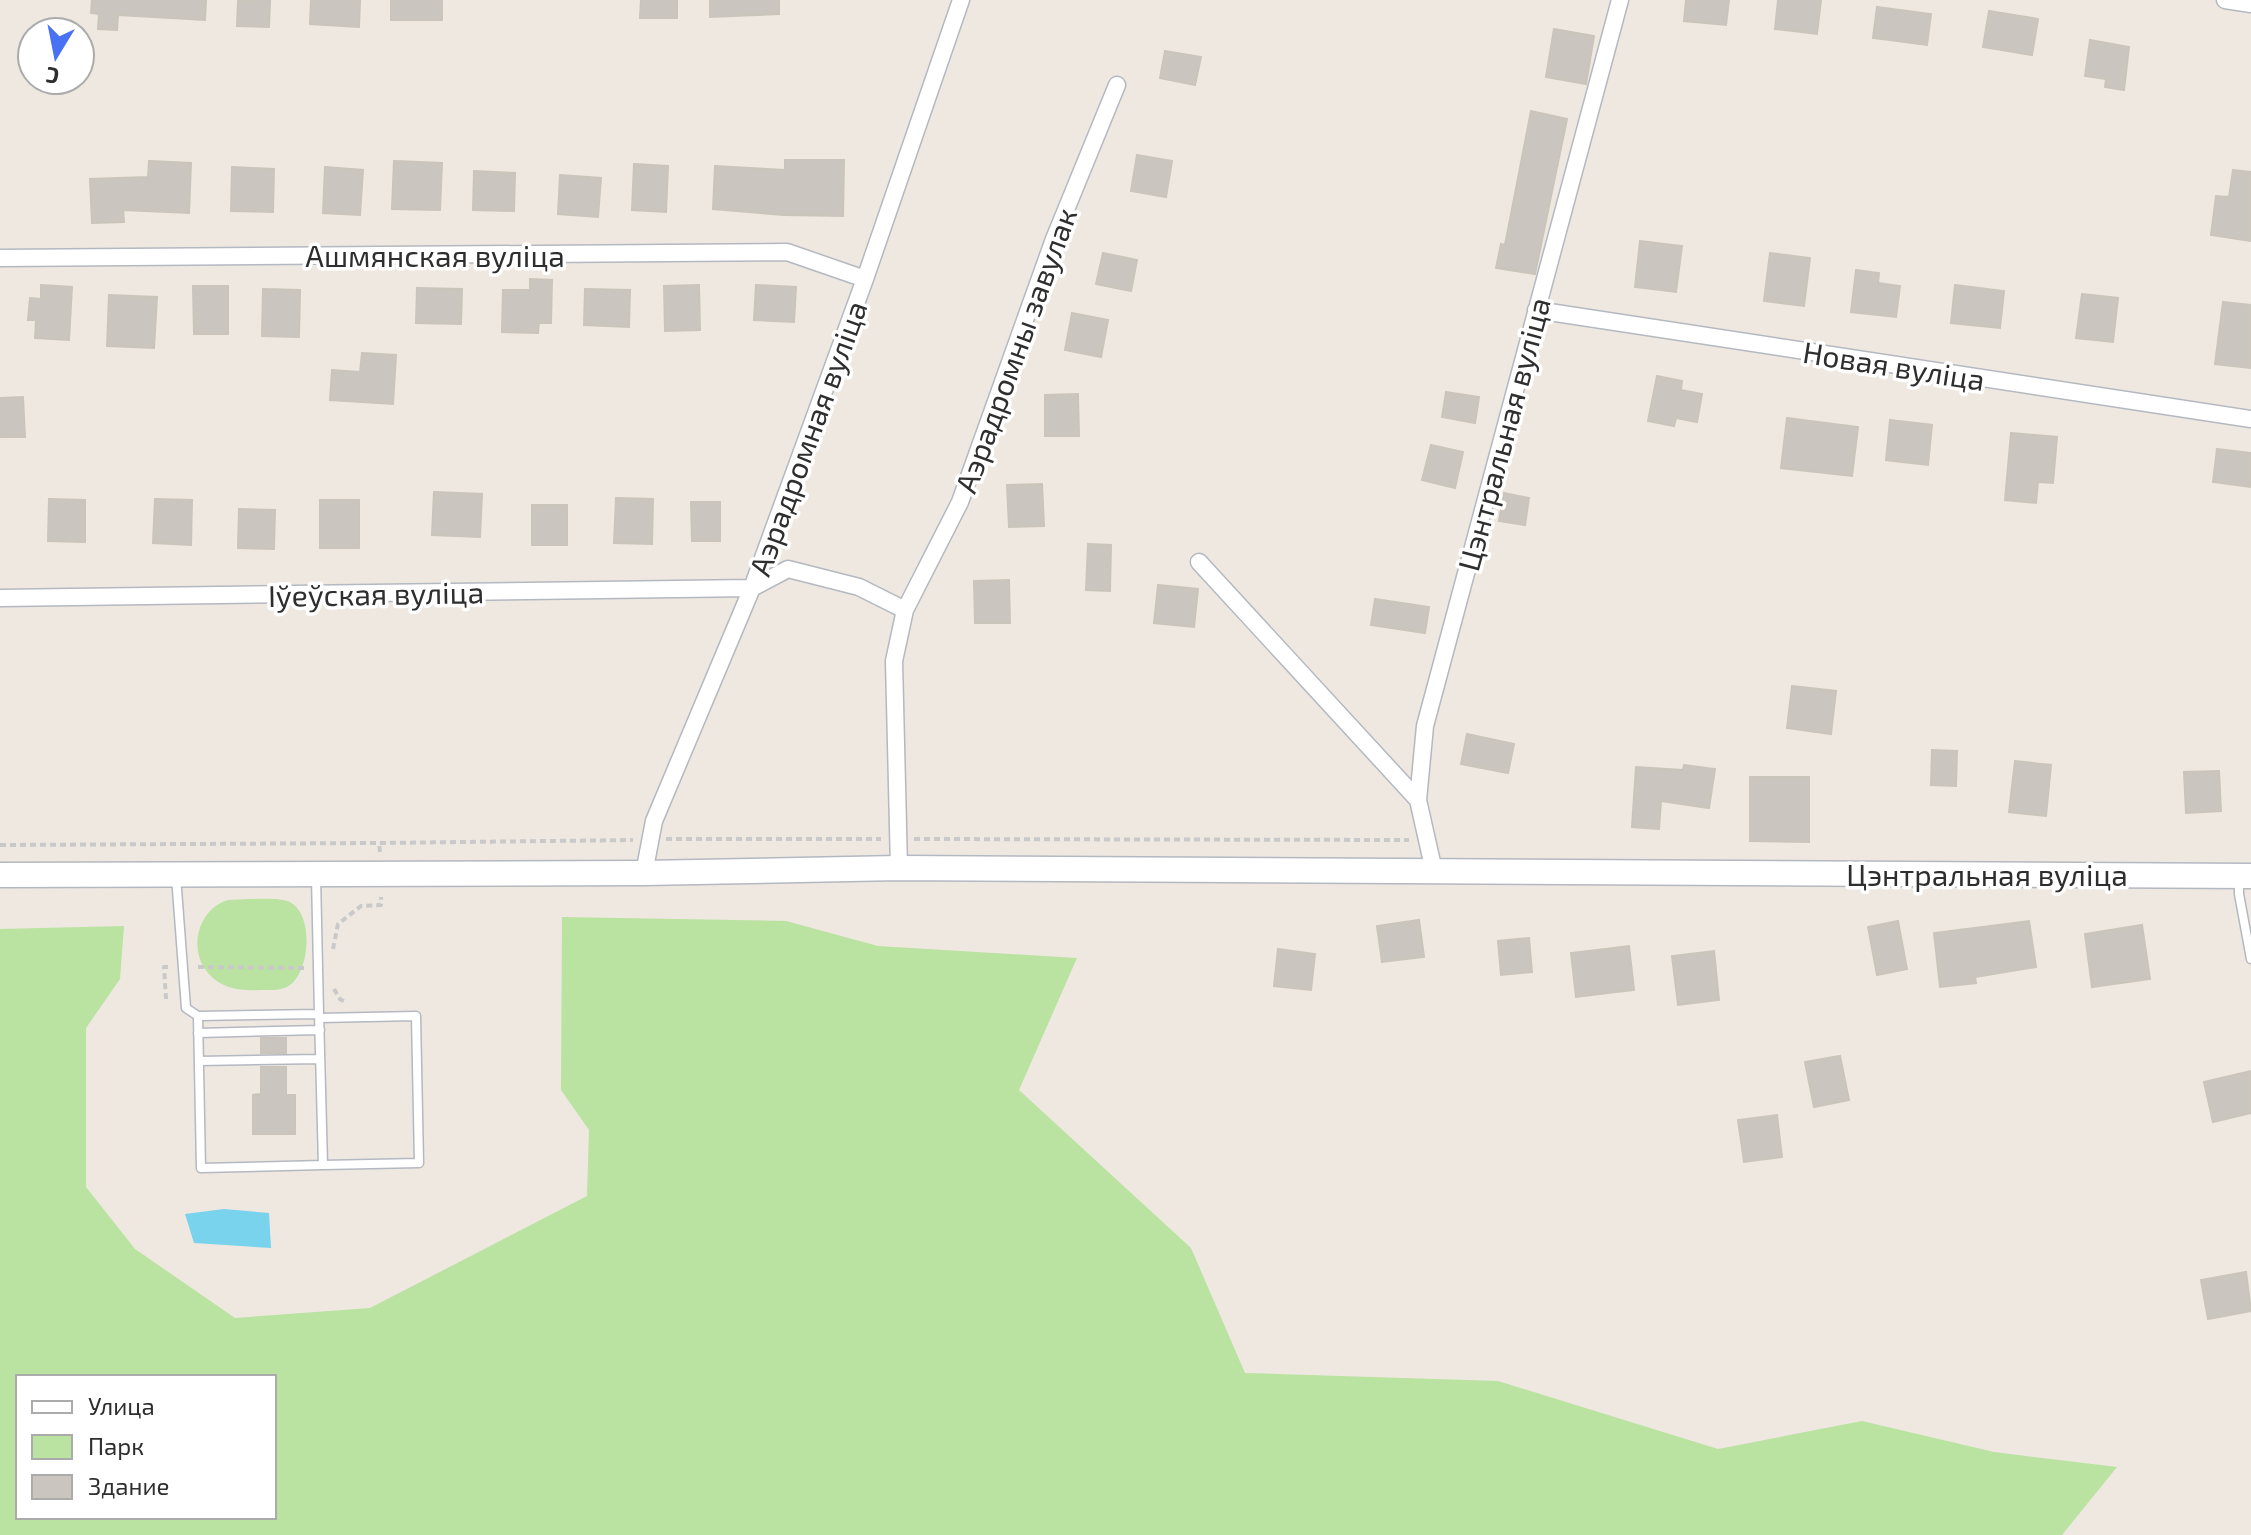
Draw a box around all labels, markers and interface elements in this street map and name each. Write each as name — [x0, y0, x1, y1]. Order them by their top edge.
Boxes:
north arrow — [16, 16, 96, 96]
text: С — [44, 63, 61, 91]
street label: Аэрадромны завулак — [947, 203, 1084, 498]
street label: Ашмянская вуліца — [305, 237, 565, 274]
street label: Цэнтральная вуліца — [1449, 293, 1558, 575]
street label: Аэрадромная вуліца — [741, 296, 874, 581]
street label: Новая вуліца — [1800, 333, 1987, 398]
street label: Іўеўская вуліца — [268, 573, 484, 614]
street label: Цэнтральная вуліца — [1846, 856, 2128, 893]
legend — [16, 1375, 276, 1519]
text: Улица — [88, 1391, 155, 1420]
text: Парк — [88, 1431, 144, 1460]
text: Здание — [88, 1471, 170, 1500]

